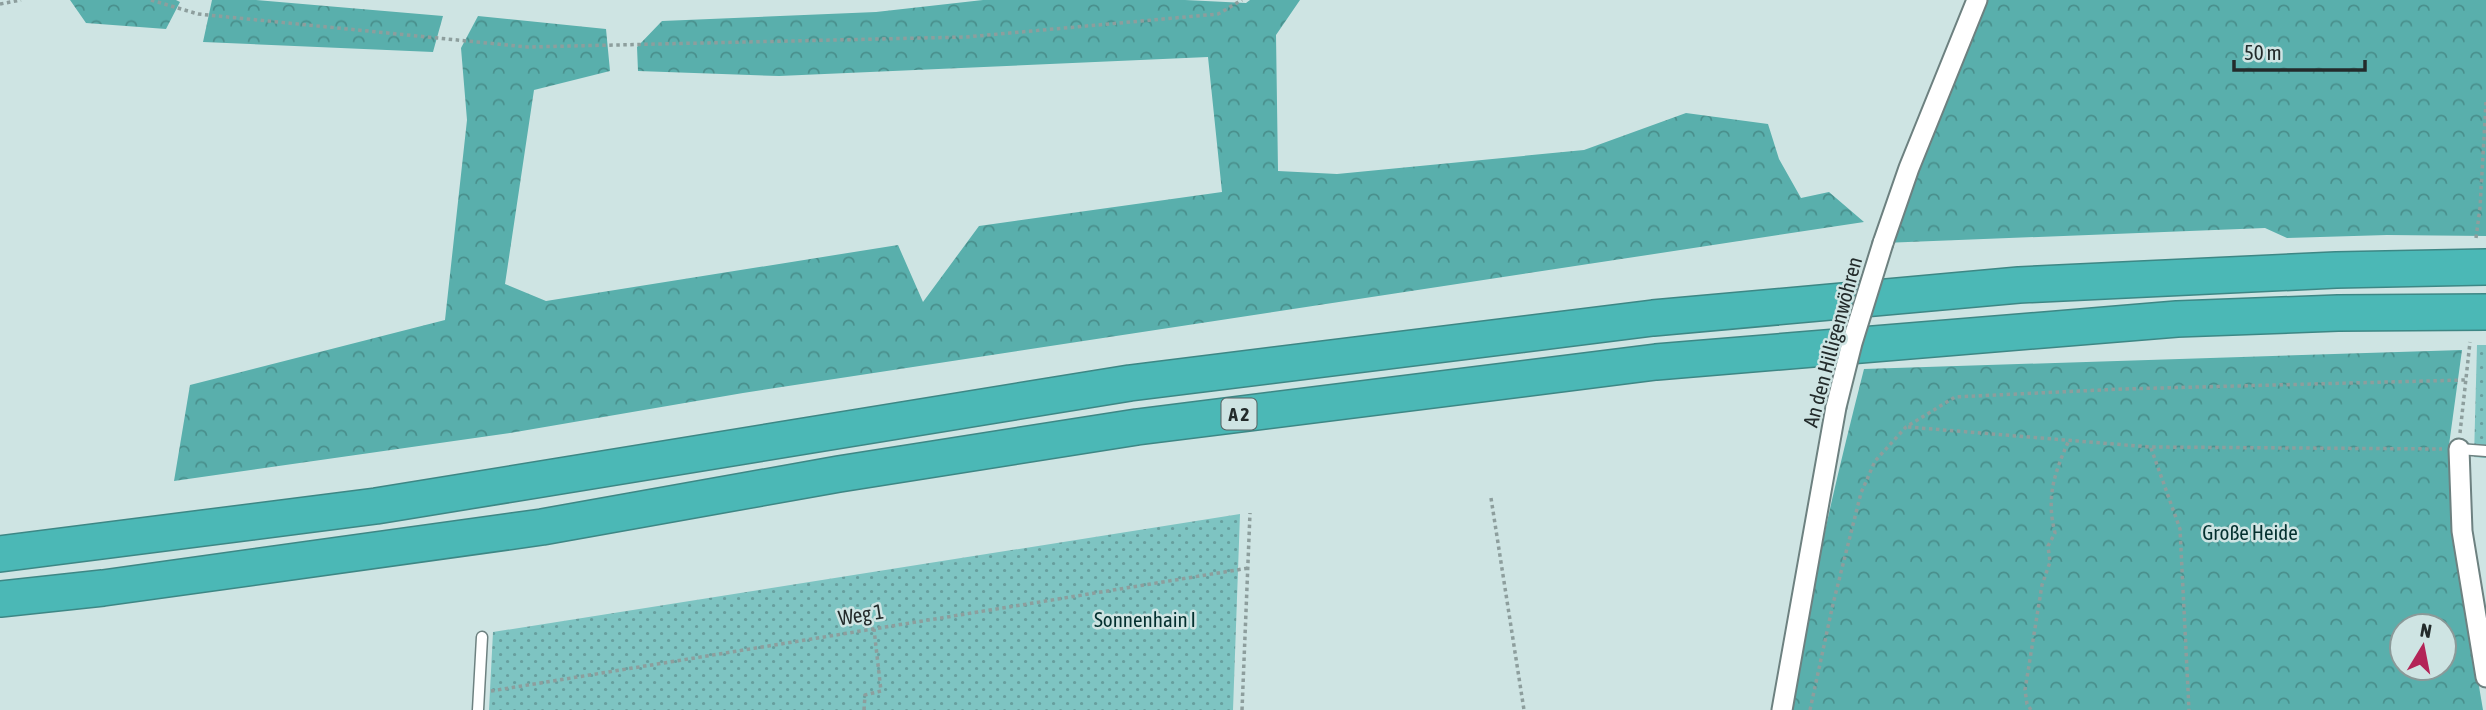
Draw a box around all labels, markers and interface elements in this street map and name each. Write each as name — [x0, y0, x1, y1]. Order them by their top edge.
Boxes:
scale bar — [2234, 28, 2365, 72]
text: 50 m — [2244, 40, 2282, 64]
street label: An den Hilligenwöhren — [1798, 254, 1866, 430]
road number: A 2 — [1222, 398, 1256, 430]
park label: Große Heide — [2202, 520, 2298, 544]
street label: Weg 1 — [836, 599, 885, 629]
park label: Sonnenhain I — [1094, 607, 1196, 631]
north arrow — [2388, 612, 2458, 682]
text: N — [2419, 618, 2433, 642]

